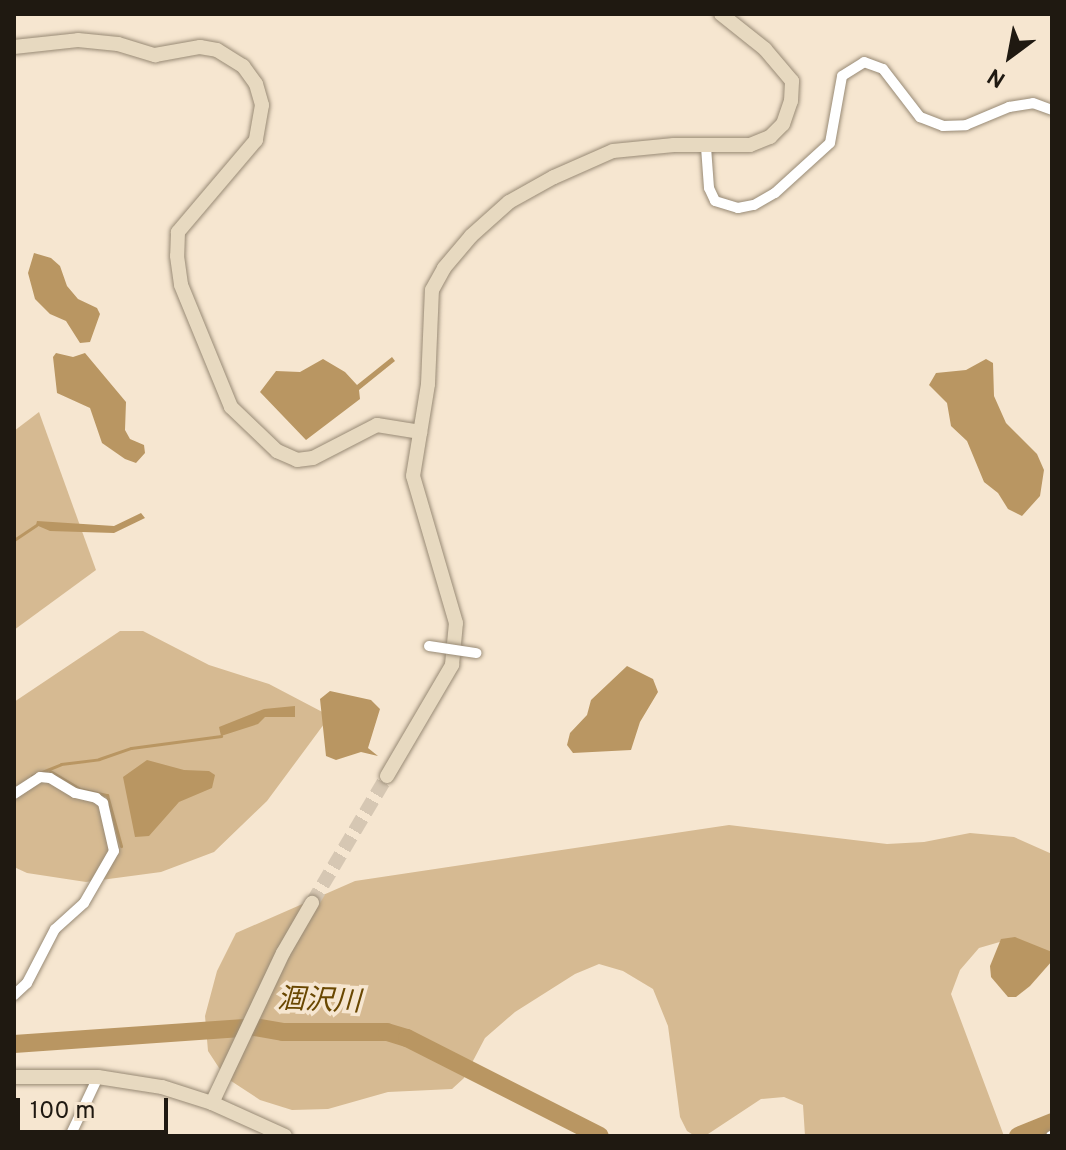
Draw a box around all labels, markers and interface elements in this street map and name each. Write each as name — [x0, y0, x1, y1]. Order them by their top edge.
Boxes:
north arrow — [970, 16, 1050, 96]
text: N — [983, 61, 1011, 92]
water label: 涸沢川 — [276, 984, 362, 1020]
scale bar — [20, 1082, 172, 1132]
text: 100 m — [30, 1097, 96, 1127]

